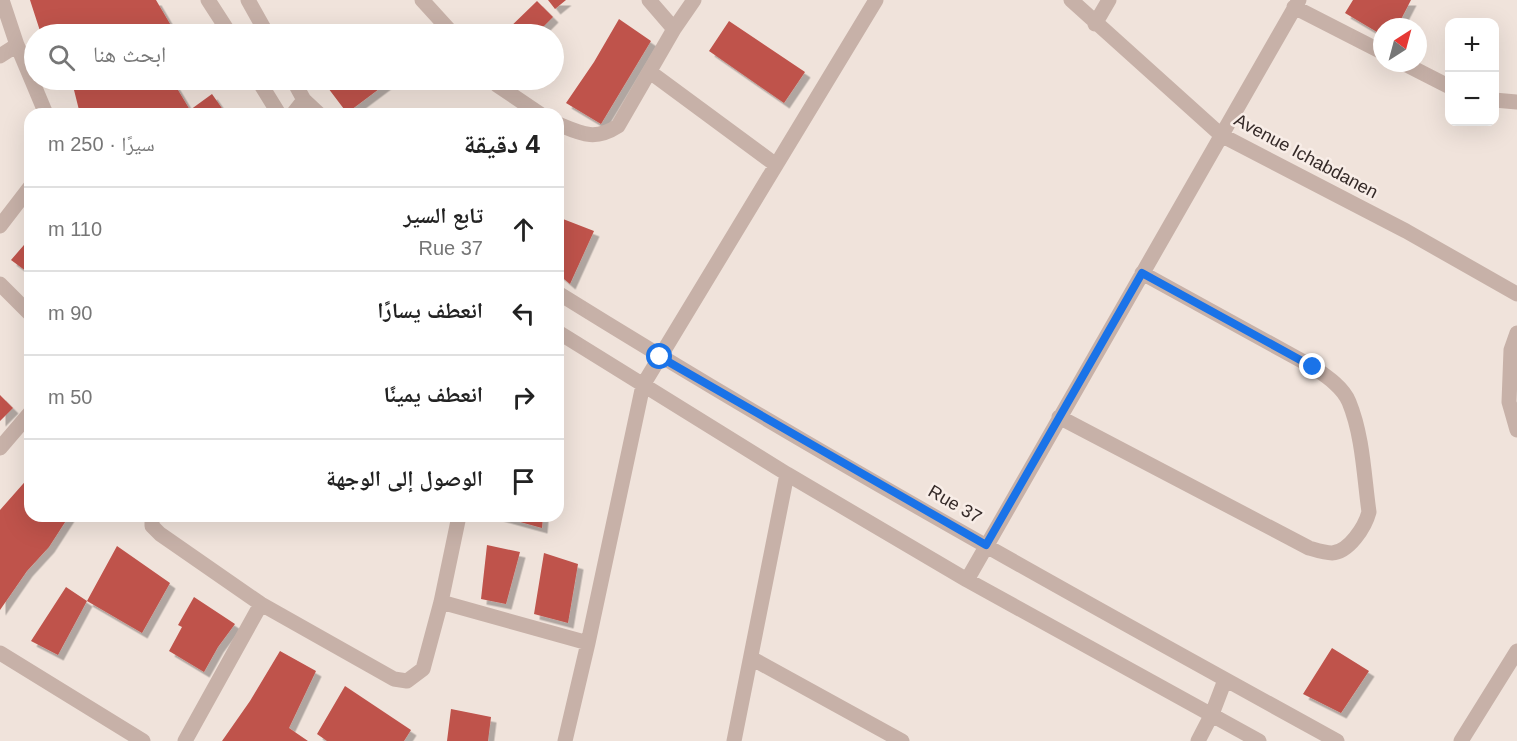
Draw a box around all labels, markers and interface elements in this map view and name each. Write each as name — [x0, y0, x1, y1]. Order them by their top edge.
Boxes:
north arrow — [1373, 18, 1427, 72]
map controls — [1445, 18, 1499, 126]
button: + — [1445, 18, 1499, 72]
search box — [24, 24, 564, 90]
icon: search — [45, 41, 78, 74]
text: ابحث هنا — [93, 42, 166, 67]
button: − — [1445, 72, 1499, 126]
street label: Avenue Ichabdanen — [1231, 110, 1381, 202]
text: 4 دقيقة — [464, 129, 540, 159]
text: سيرًا · 250 m — [48, 133, 155, 155]
text: تابع السير — [403, 203, 483, 228]
icon: ahead — [507, 213, 540, 246]
text: 110 m — [48, 218, 102, 240]
text: Rue 37 — [419, 237, 483, 259]
icon: left — [507, 297, 540, 330]
text: انعطف يسارًا — [377, 298, 483, 323]
text: 90 m — [48, 302, 92, 324]
route start — [646, 343, 672, 369]
route end — [1299, 353, 1325, 379]
icon: right — [507, 381, 540, 414]
text: انعطف يمينًا — [384, 382, 483, 407]
text: 50 m — [48, 386, 92, 408]
icon: arrive — [507, 465, 540, 498]
text: الوصول إلى الوجهة — [326, 466, 483, 491]
street label: Rue 37 — [925, 481, 985, 527]

